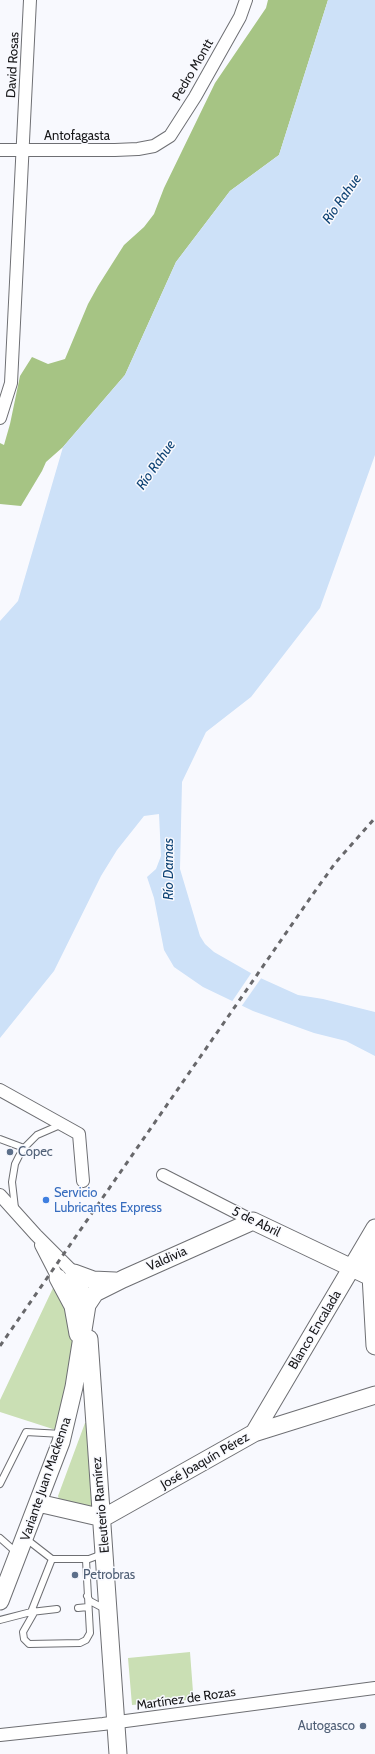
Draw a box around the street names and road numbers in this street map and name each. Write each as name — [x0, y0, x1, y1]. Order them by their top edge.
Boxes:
street label: David Rosas — [3, 31, 23, 99]
street label: Pedro Montt — [169, 36, 217, 104]
street label: Antofagasta — [44, 128, 110, 144]
street label: 5 de Abril — [229, 1204, 283, 1240]
street label: Valdivia — [145, 1243, 189, 1275]
street label: Blanco Encalada — [285, 1288, 345, 1372]
street label: Variante Juan Mackenna — [17, 1415, 75, 1543]
street label: José Joaquín Pérez — [158, 1429, 252, 1493]
street label: Eleuterio Ramírez — [89, 1456, 113, 1554]
street label: Martínez de Rozas — [135, 1684, 237, 1714]

